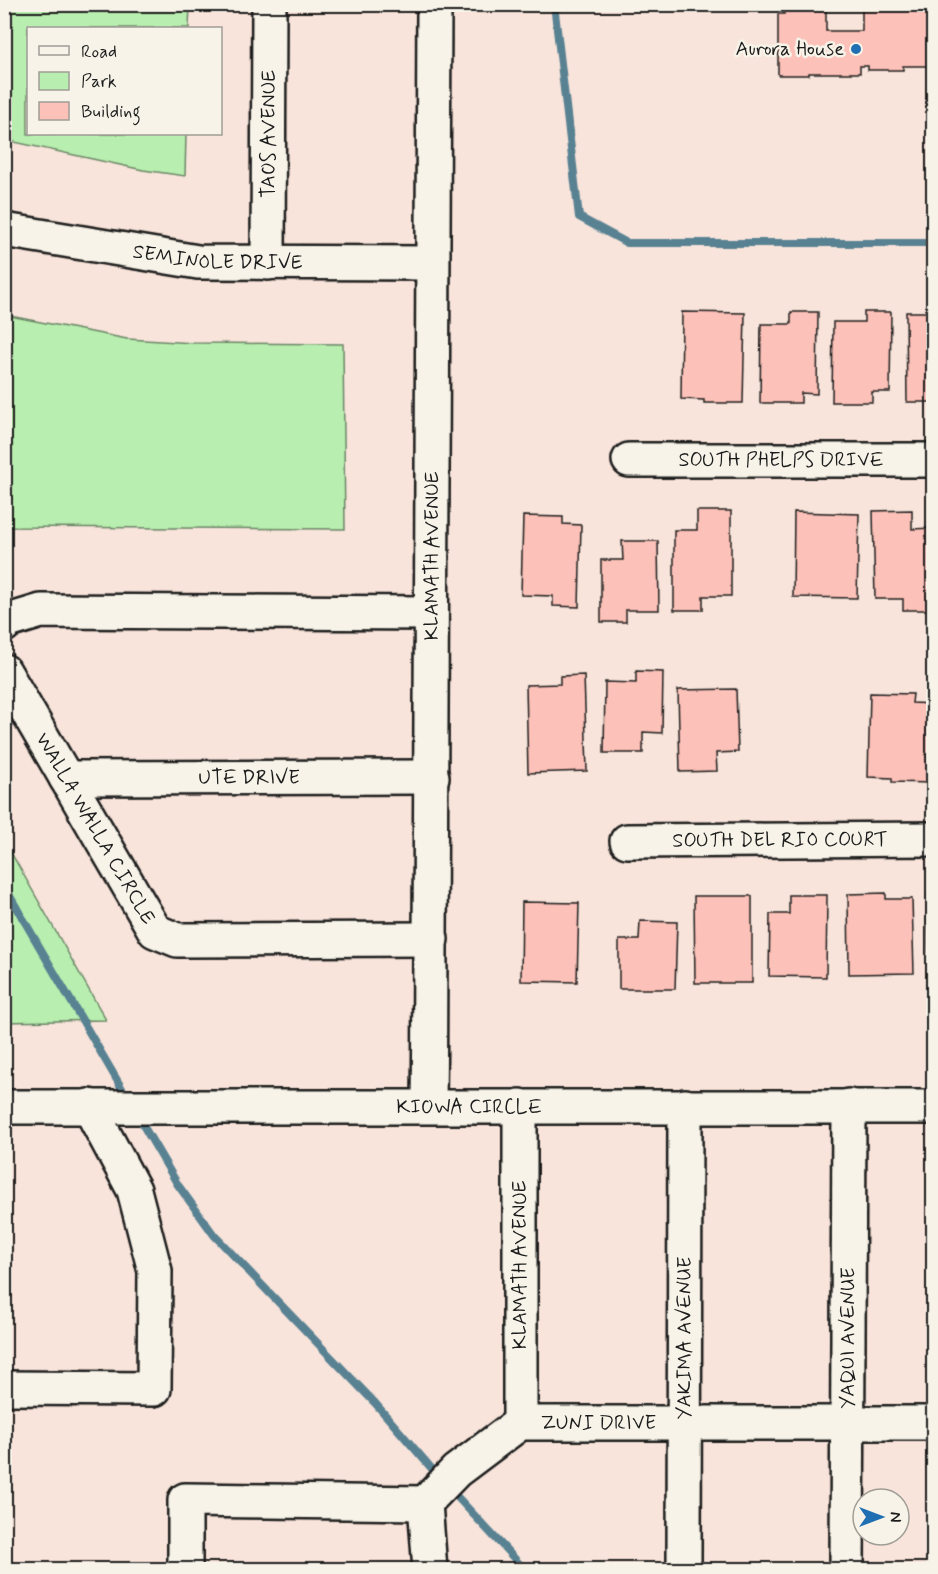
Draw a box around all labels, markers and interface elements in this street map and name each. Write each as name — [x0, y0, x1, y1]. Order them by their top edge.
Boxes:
legend — [27, 27, 222, 135]
place label: Aurora House — [736, 36, 844, 63]
text: Road — [81, 40, 117, 64]
marker: Aurora House — [849, 42, 863, 56]
text: Park — [81, 70, 117, 94]
street label: TAOS AVENUE — [255, 70, 282, 198]
text: Building — [81, 100, 141, 126]
street label: SEMINOLE DRIVE — [131, 238, 303, 276]
street label: SOUTH PHELPS DRIVE — [678, 447, 884, 474]
street label: KLAMATH AVENUE — [418, 471, 446, 641]
street label: WALLA WALLA CIRCLE — [29, 728, 162, 929]
street label: UTE DRIVE — [198, 764, 300, 791]
street label: SOUTH DEL RIO COURT — [672, 826, 888, 854]
street label: KIOWA CIRCLE — [396, 1094, 542, 1121]
street label: KLAMATH AVENUE — [507, 1180, 534, 1350]
street label: YAKIMA AVENUE — [671, 1256, 698, 1420]
street label: YAQUI AVENUE — [834, 1267, 862, 1409]
street label: ZUNI DRIVE — [541, 1410, 656, 1437]
north arrow — [851, 1487, 911, 1547]
text: N — [884, 1512, 905, 1522]

